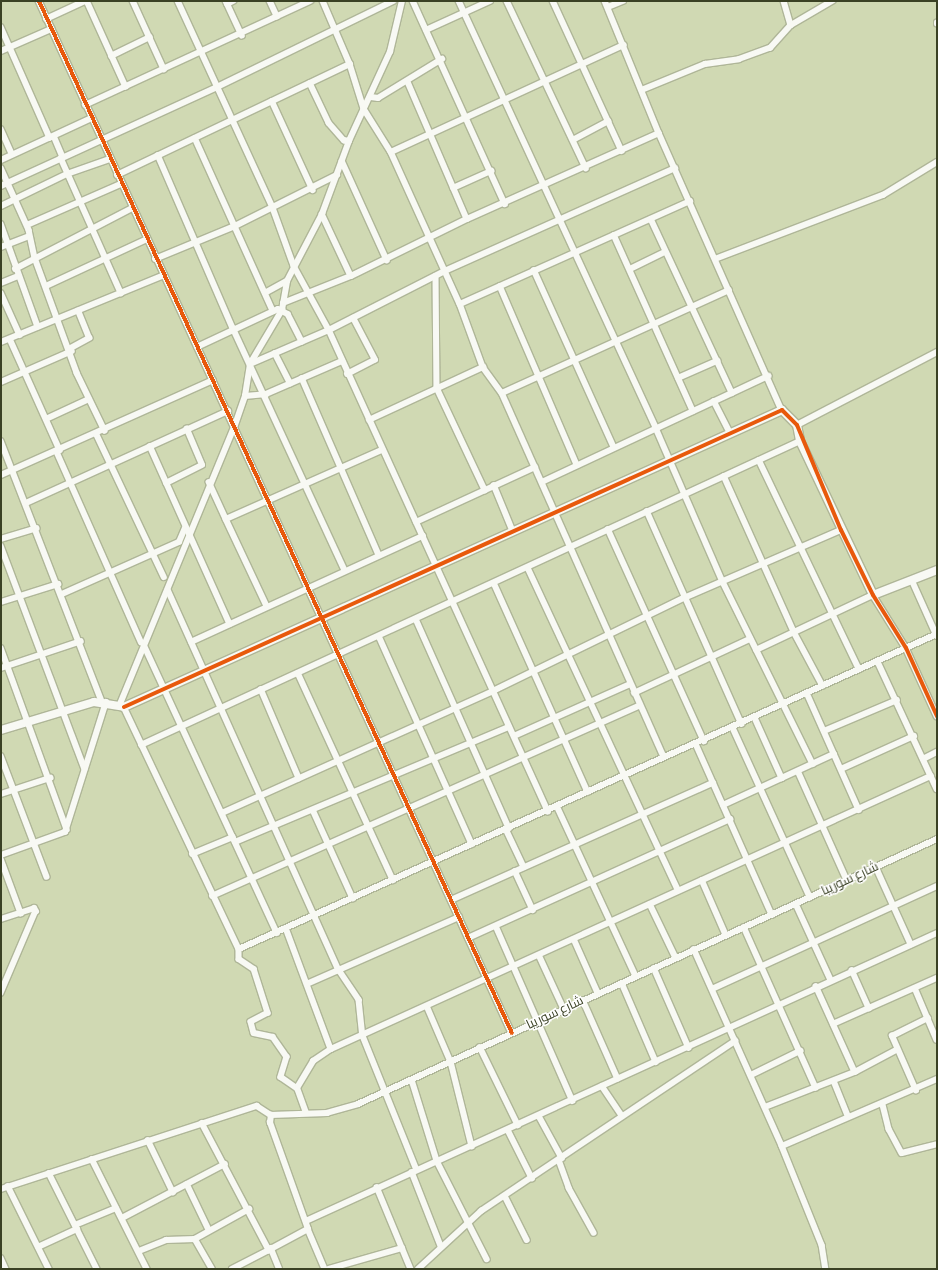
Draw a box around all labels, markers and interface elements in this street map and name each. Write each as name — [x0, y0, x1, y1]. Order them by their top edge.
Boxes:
street label: شارع سوريبا — [819, 859, 881, 899]
street label: شارع سوريبا — [524, 993, 586, 1033]

